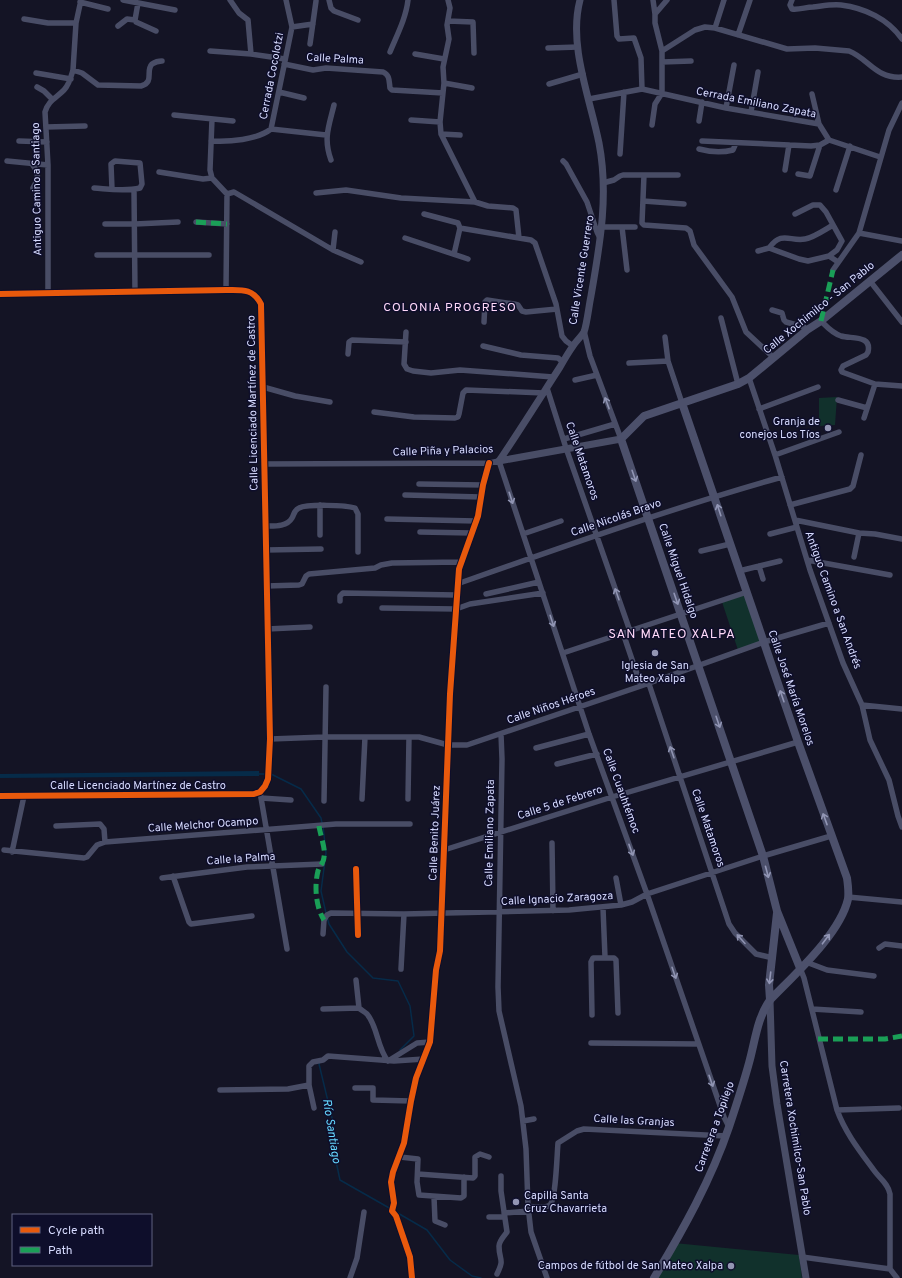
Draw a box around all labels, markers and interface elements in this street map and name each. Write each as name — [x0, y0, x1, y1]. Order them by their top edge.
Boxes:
street label: Cerrada Cocolotzi — [257, 31, 287, 121]
street label: Calle Palma — [306, 50, 364, 68]
street label: Cerrada Emiliano Zapata — [695, 84, 818, 122]
street label: Antiguo Camino a Santiago — [29, 122, 45, 256]
street label: Calle Vicente Guerrero — [566, 214, 598, 326]
street label: Calle Xochimilco - San Pablo — [760, 259, 878, 357]
district label: COLONIA PROGRESO — [383, 300, 517, 316]
street label: Calle Licenciado Martínez de Castro — [244, 315, 262, 491]
one-way arrow — [603, 397, 611, 409]
place label: Granja de conejos Los Tíos — [740, 415, 820, 442]
street label: Calle Matamoros — [562, 420, 602, 502]
marker: Granja de conejos Los Tíos — [823, 423, 833, 433]
street label: Calle Piña y Palacios — [392, 442, 494, 460]
one-way arrow — [630, 470, 638, 482]
one-way arrow — [508, 491, 515, 504]
street label: Calle Nicolás Bravo — [569, 496, 663, 540]
one-way arrow — [715, 504, 722, 517]
street label: Calle Miguel Hidalgo — [655, 521, 701, 621]
street label: Antiguo Camino a San Andrés — [801, 529, 865, 671]
one-way arrow — [613, 588, 621, 600]
one-way arrow — [672, 593, 680, 605]
one-way arrow — [549, 614, 556, 627]
district label: SAN MATEO XALPA — [608, 627, 736, 643]
street label: Calle José María Morelos — [765, 628, 817, 748]
marker: Iglesia de San Mateo Xalpa — [650, 648, 660, 658]
place label: Iglesia de San Mateo Xalpa — [621, 659, 689, 686]
street label: Calle Niños Héroes — [505, 684, 597, 728]
one-way arrow — [778, 691, 786, 703]
one-way arrow — [714, 716, 722, 728]
street label: Calle Cuauhtémoc — [599, 746, 643, 836]
one-way arrow — [668, 746, 675, 759]
street label: Calle Licenciado Martínez de Castro — [50, 779, 226, 793]
street label: Calle Emiliano Zapata — [482, 779, 498, 887]
street label: Calle 5 de Febrero — [516, 783, 604, 823]
street label: Calle Benito Juárez — [426, 785, 444, 881]
street label: Calle Matamoros — [688, 787, 728, 869]
street label: Calle Melchor Ocampo — [147, 814, 259, 836]
one-way arrow — [821, 814, 829, 826]
one-way arrow — [628, 843, 635, 856]
street label: Calle la Palma — [206, 850, 276, 868]
one-way arrow — [764, 865, 772, 878]
street label: Calle Ignacio Zaragoza — [501, 889, 614, 909]
one-way arrow — [736, 934, 746, 944]
one-way arrow — [822, 934, 830, 945]
one-way arrow — [670, 966, 678, 978]
one-way arrow — [766, 971, 774, 984]
street label: Carretera Xochimilco-San Pablo — [776, 1060, 814, 1216]
one-way arrow — [708, 1074, 715, 1087]
street label: Carretera a Topilejo — [692, 1080, 738, 1174]
water label: Río Santiago — [318, 1098, 344, 1165]
street label: Calle las Granjas — [593, 1112, 675, 1130]
place label: Capilla Santa Cruz Chavarrieta — [524, 1189, 607, 1216]
marker: Capilla Santa Cruz Chavarrieta — [511, 1197, 521, 1207]
legend — [12, 1214, 152, 1266]
text: Cycle path — [48, 1223, 105, 1239]
text: Path — [48, 1243, 73, 1259]
place label: Campos de fútbol de San Mateo Xalpa — [538, 1259, 723, 1273]
marker: Campos de fútbol de San Mateo Xalpa — [726, 1261, 736, 1271]

